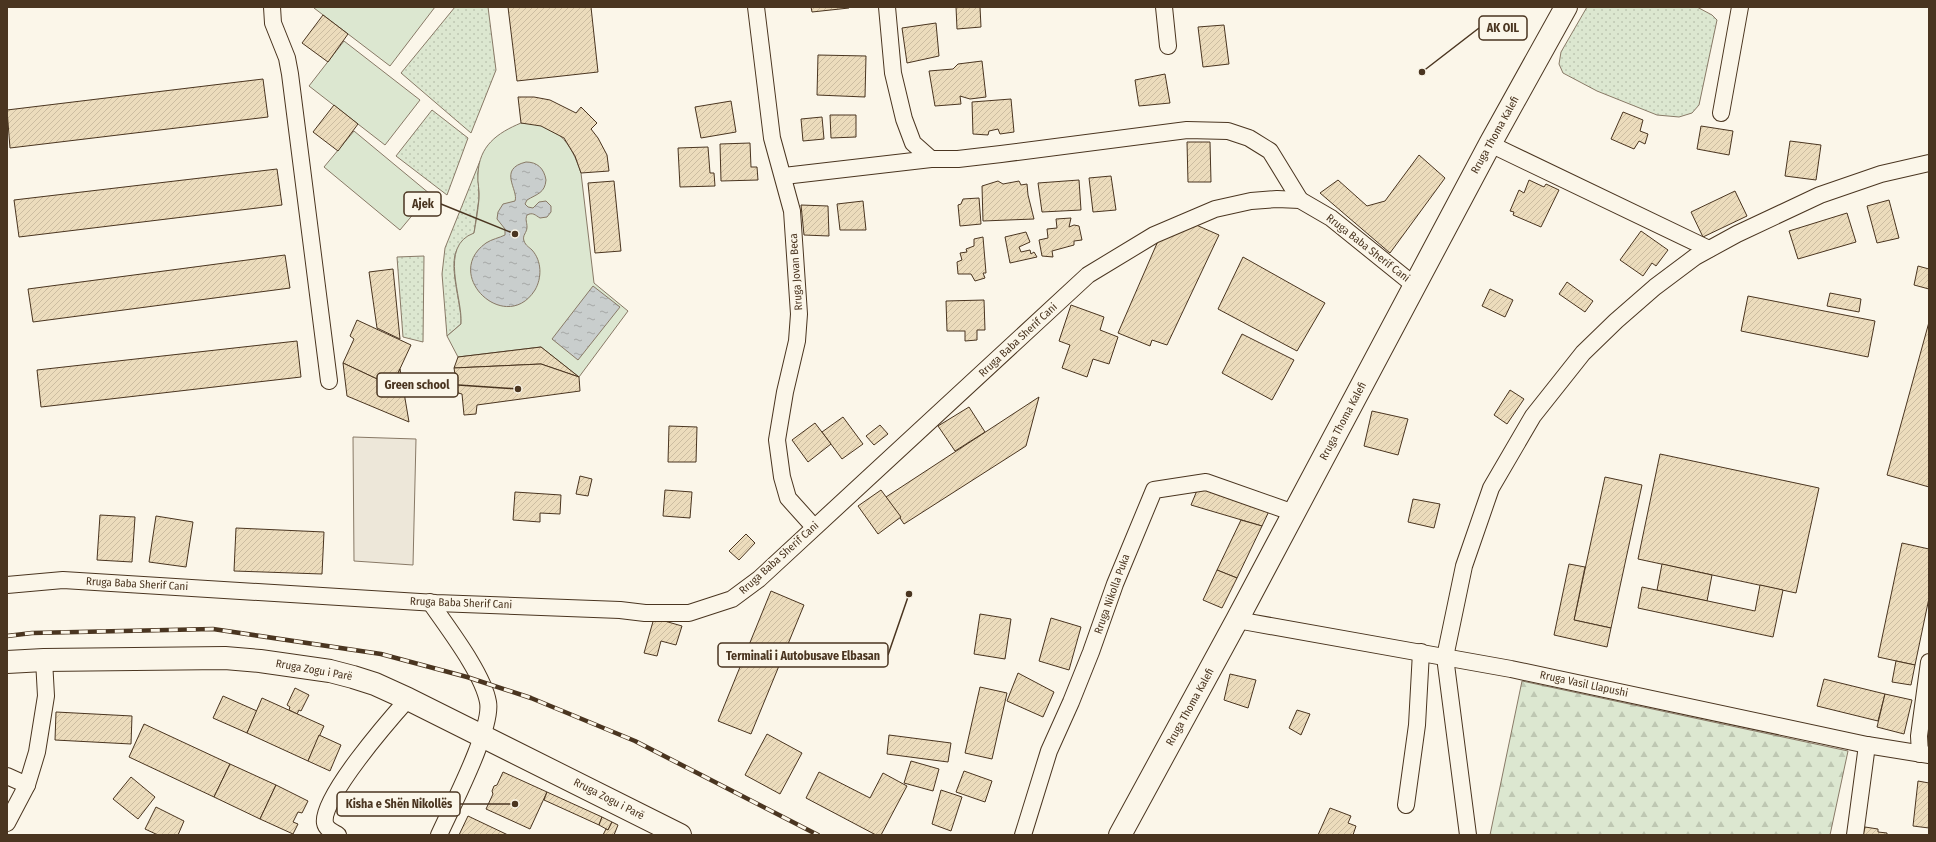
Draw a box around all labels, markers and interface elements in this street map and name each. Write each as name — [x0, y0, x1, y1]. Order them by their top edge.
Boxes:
callout: AK OIL — [1479, 16, 1527, 40]
text: AK OIL — [1486, 21, 1520, 35]
street label: Rruga Thoma Kalefi — [1468, 94, 1522, 176]
callout: Ajek — [404, 192, 441, 216]
text: Ajek — [411, 197, 435, 211]
street label: Rruga Baba Sherif Cani — [1324, 211, 1413, 285]
street label: Rruga Jovan Beca — [787, 233, 805, 311]
street label: Rruga Baba Sherif Cani — [976, 300, 1060, 380]
callout: Green school — [377, 373, 458, 397]
text: Green school — [385, 378, 450, 392]
street label: Rruga Thoma Kalefi — [1317, 380, 1369, 462]
street label: Rruga Baba Sherif Cani — [737, 519, 822, 597]
street label: Rruga Nikolla Puka — [1092, 552, 1132, 636]
street label: Rruga Baba Sherif Cani — [86, 575, 189, 593]
street label: Rruga Baba Sherif Cani — [410, 595, 513, 611]
callout: Terminali i Autobusave Elbasan — [718, 643, 888, 667]
text: Terminali i Autobusave Elbasan — [726, 649, 880, 663]
street label: Rruga Zogu i Parë — [275, 657, 353, 683]
street label: Rruga Thoma Kalefi — [1163, 666, 1217, 748]
street label: Rruga Vasil Llapushi — [1539, 668, 1629, 700]
street label: Rruga Zogu i Parë — [571, 776, 647, 822]
callout: Kisha e Shën Nikollës — [337, 792, 460, 816]
text: Kisha e Shën Nikollës — [346, 797, 453, 811]

